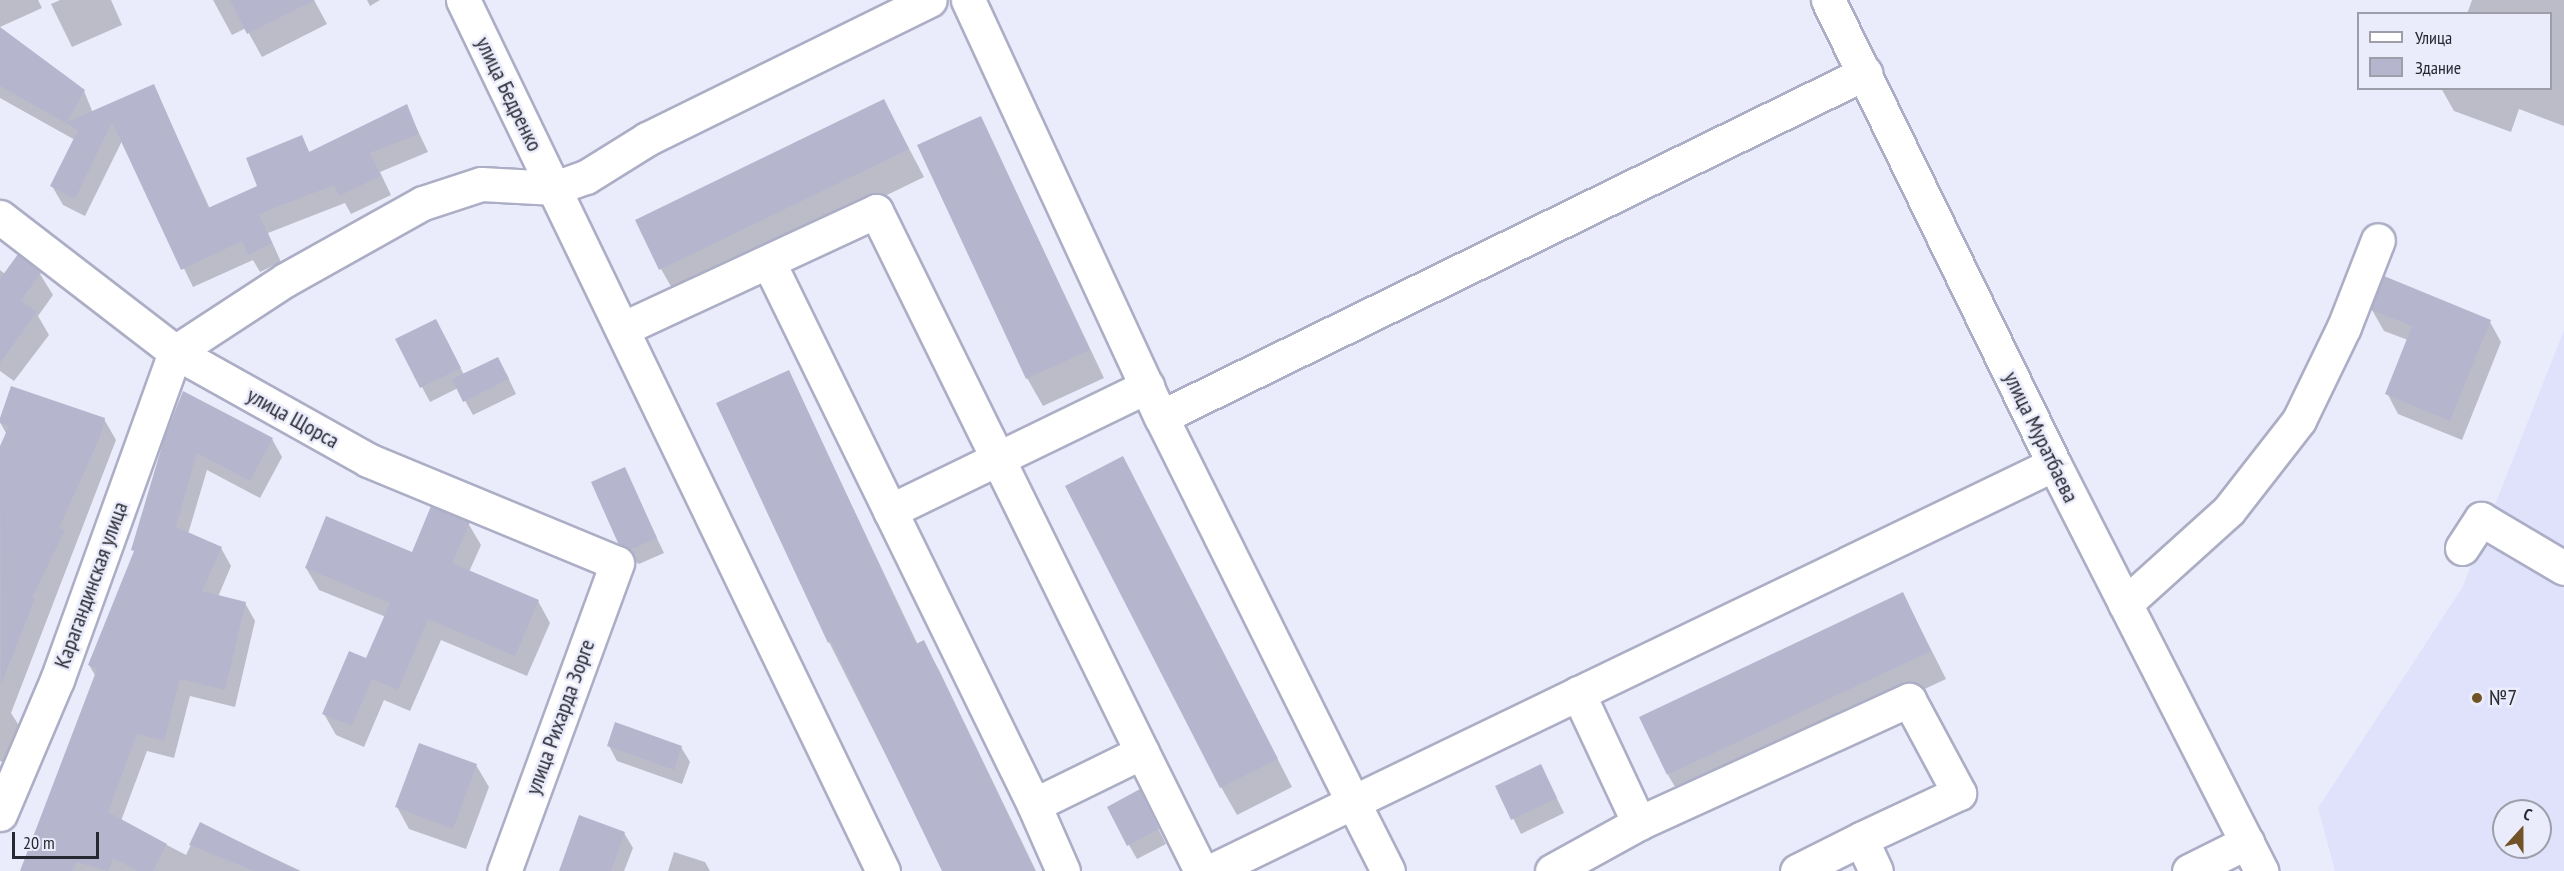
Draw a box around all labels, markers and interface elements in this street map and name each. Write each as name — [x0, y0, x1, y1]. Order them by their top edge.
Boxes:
legend — [2357, 12, 2552, 90]
text: Улица — [2415, 26, 2452, 49]
street label: улица Бедренко — [470, 32, 548, 156]
text: Здание — [2415, 56, 2461, 79]
street label: улица Муратбаева — [1998, 367, 2084, 507]
street label: улица Щорса — [242, 382, 344, 454]
street label: Карагандинская улица — [49, 498, 133, 672]
street label: улица Рихарда Зорге — [520, 636, 600, 798]
place label: №7 — [2489, 685, 2517, 711]
marker: №7 — [2470, 691, 2484, 705]
north arrow — [2492, 799, 2552, 859]
text: С — [2521, 803, 2535, 825]
scale bar — [15, 820, 102, 858]
text: 20 m — [23, 831, 55, 854]

